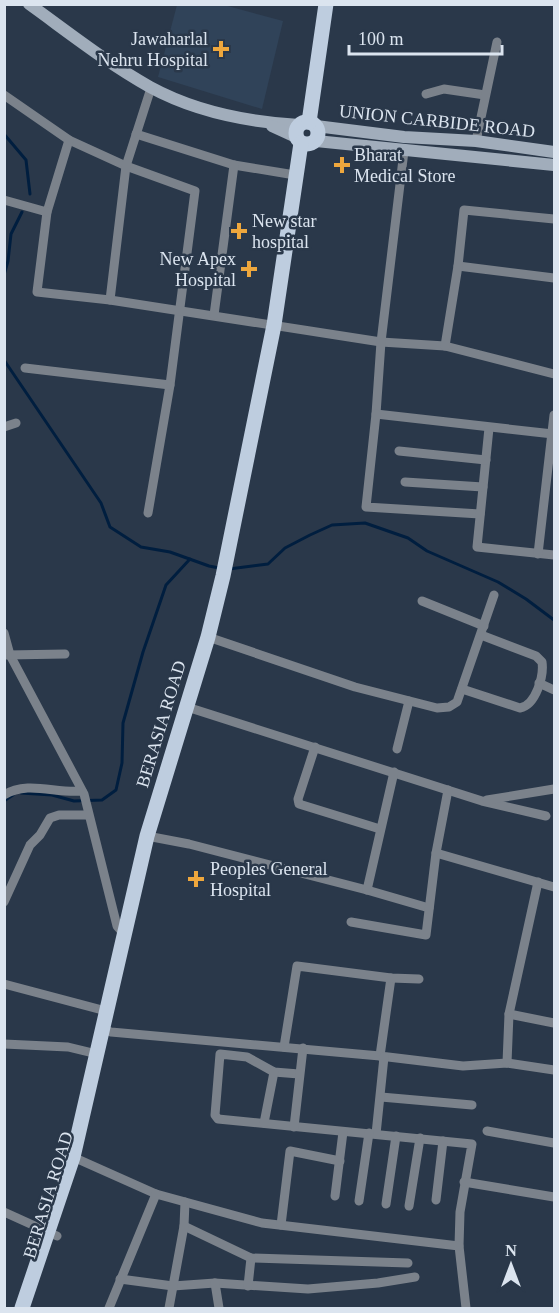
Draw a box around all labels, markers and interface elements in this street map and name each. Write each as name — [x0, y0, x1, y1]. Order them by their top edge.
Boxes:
scale bar — [349, 18, 502, 56]
place label: Jawaharlal Nehru Hospital — [98, 29, 208, 70]
text: 100 m — [358, 29, 404, 49]
marker: Jawaharlal Nehru Hospital — [212, 40, 230, 58]
street label: UNION CARBIDE ROAD — [338, 101, 536, 141]
place label: Bharat Medical Store — [354, 145, 455, 186]
marker: Bharat Medical Store — [335, 158, 349, 172]
place label: New star hospital — [252, 211, 316, 252]
marker: New star hospital — [230, 222, 248, 240]
place label: New Apex Hospital — [160, 249, 236, 290]
marker: New Apex Hospital — [240, 260, 258, 278]
street label: BERASIA ROAD — [132, 658, 190, 790]
place label: Peoples General Hospital — [210, 859, 327, 900]
marker: Peoples General Hospital — [187, 870, 205, 888]
street label: BERASIA ROAD — [19, 1129, 77, 1261]
north arrow — [481, 1235, 541, 1295]
text: N — [505, 1242, 517, 1259]

